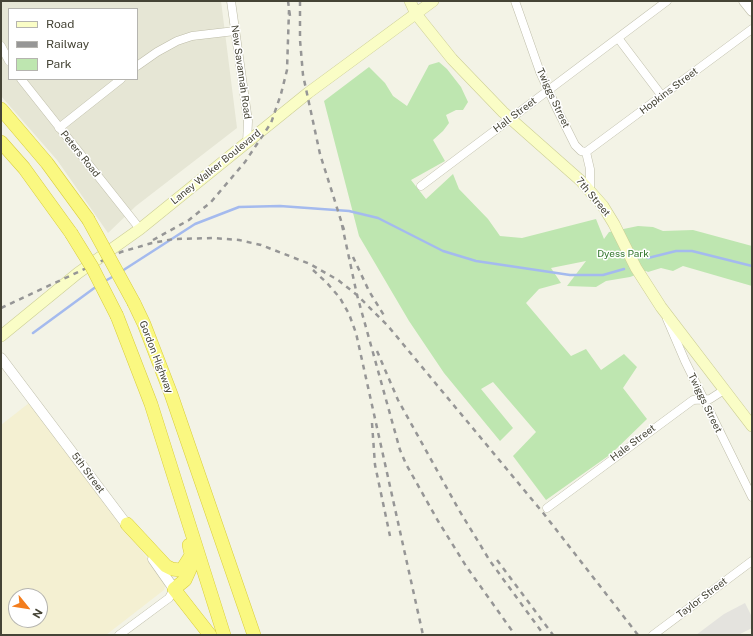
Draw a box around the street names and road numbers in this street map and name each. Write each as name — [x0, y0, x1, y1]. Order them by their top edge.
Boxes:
street label: New Savannah Road — [228, 24, 254, 120]
street label: Hopkins Street — [638, 65, 700, 117]
street label: Twiggs Street — [534, 66, 572, 130]
street label: Hall Street — [491, 95, 539, 135]
street label: Laney Walker Boulevard — [169, 127, 263, 207]
street label: Peters Road — [58, 128, 102, 180]
street label: 7th Street — [573, 175, 613, 219]
street label: Gordon Highway — [137, 319, 175, 395]
street label: Twiggs Street — [685, 371, 725, 435]
street label: Hale Street — [608, 422, 658, 464]
street label: 5th Street — [69, 450, 107, 496]
street label: Taylor Street — [674, 575, 730, 621]

